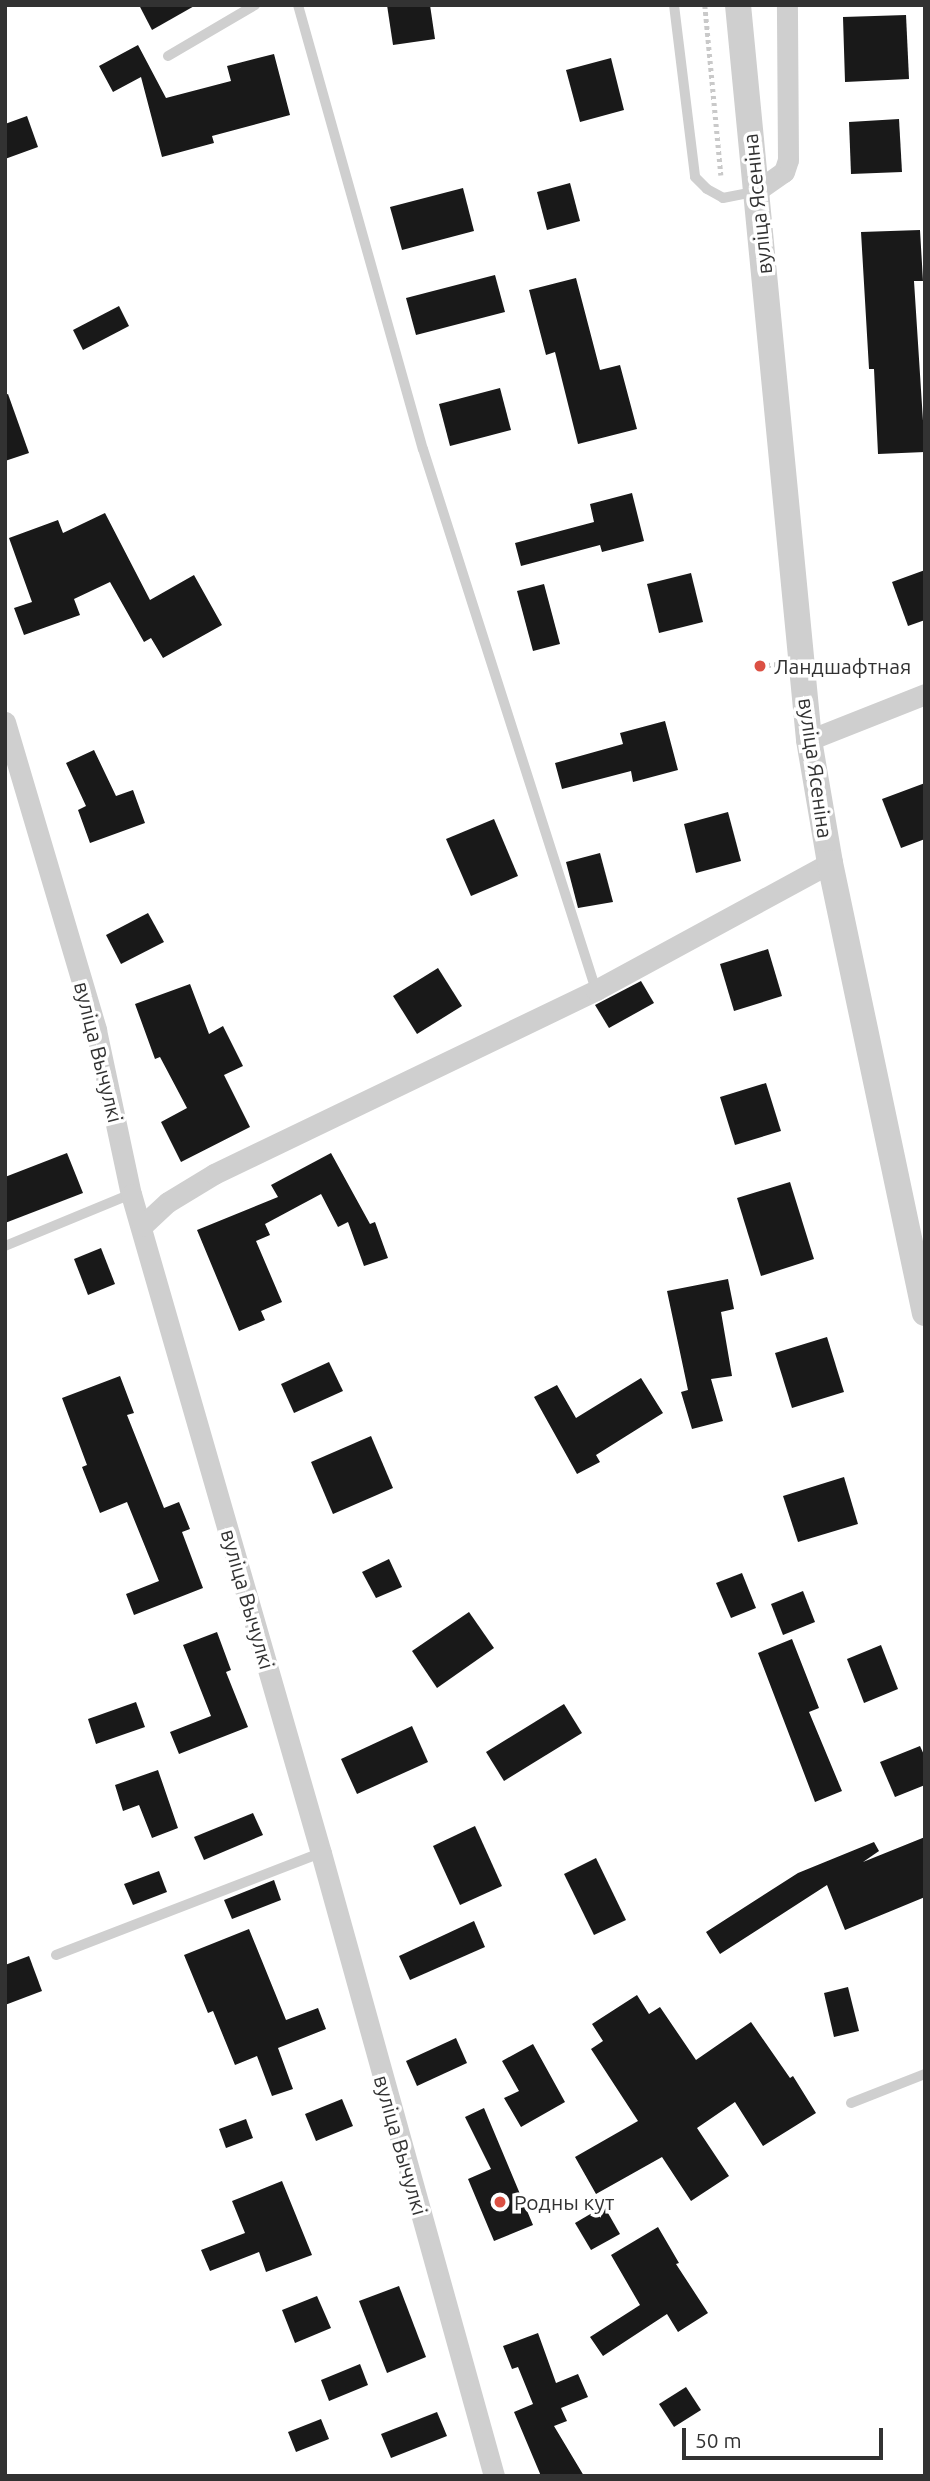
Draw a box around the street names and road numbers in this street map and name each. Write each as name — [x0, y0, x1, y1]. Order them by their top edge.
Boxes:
street label: вуліца Ясеніна — [737, 132, 777, 276]
street label: вуліца Ясеніна — [794, 696, 838, 840]
street label: вуліца Вычулкі — [69, 979, 129, 1125]
street label: вуліца Вычулкі — [216, 1526, 280, 1672]
street label: вуліца Вычулкі — [369, 2072, 433, 2218]

